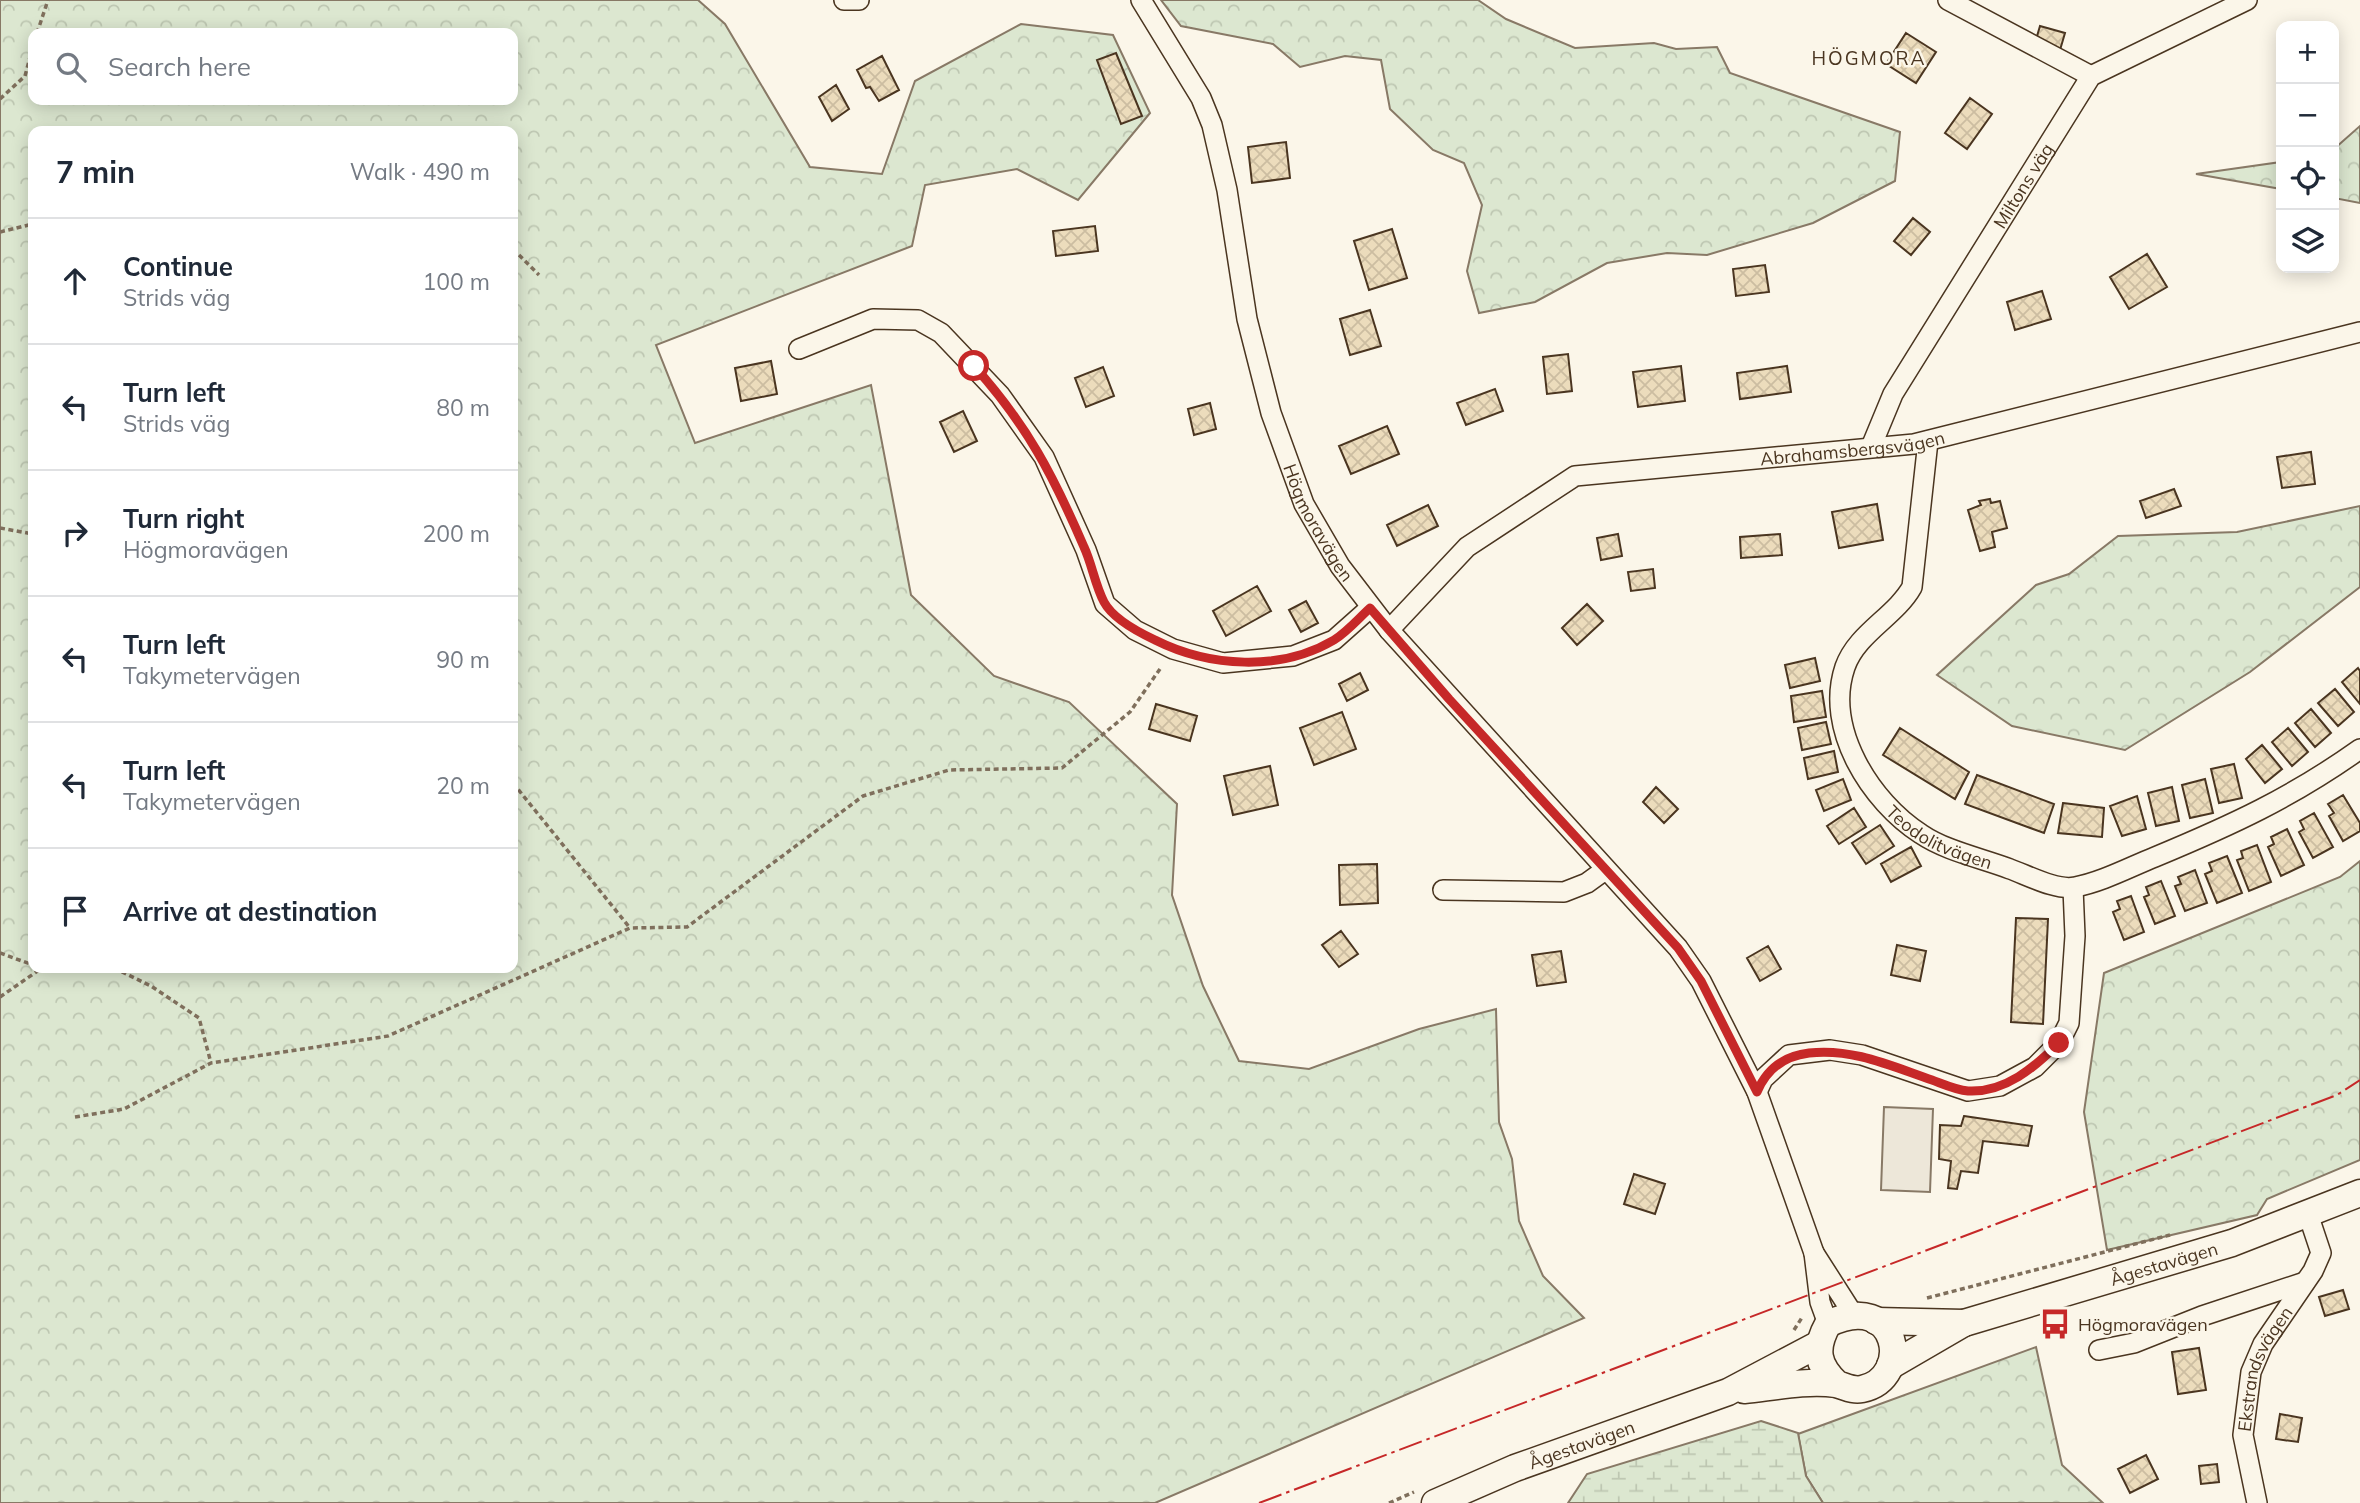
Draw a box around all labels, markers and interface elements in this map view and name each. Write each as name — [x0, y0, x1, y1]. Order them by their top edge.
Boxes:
map controls — [2276, 21, 2339, 273]
button: + — [2276, 21, 2339, 84]
search box — [28, 28, 518, 105]
district label: HÖGMORA — [1812, 46, 1926, 70]
icon: search — [52, 48, 90, 86]
text: Search here — [108, 50, 251, 83]
button: − — [2276, 84, 2339, 147]
street label: Miltons väg — [1988, 139, 2058, 232]
button: locate — [2276, 147, 2339, 210]
text: 7 min — [56, 153, 135, 191]
text: Walk · 490 m — [350, 157, 490, 186]
button: layers — [2276, 210, 2339, 273]
text: Continue — [123, 250, 233, 283]
icon: ahead — [56, 262, 94, 300]
text: 100 m — [422, 267, 490, 296]
text: Strids väg — [123, 283, 230, 312]
route start — [958, 350, 989, 381]
text: Turn left — [123, 376, 225, 409]
icon: left — [56, 388, 94, 426]
text: 80 m — [436, 393, 490, 422]
text: Strids väg — [123, 409, 230, 438]
street label: Abrahamsbergsvägen — [1759, 425, 1947, 470]
street label: Högmoravägen — [1279, 461, 1359, 586]
text: Turn right — [123, 502, 244, 535]
icon: right — [56, 514, 94, 552]
text: 200 m — [422, 519, 490, 548]
text: Högmoravägen — [123, 535, 289, 564]
text: Turn left — [123, 628, 225, 661]
icon: left — [56, 640, 94, 678]
text: 90 m — [436, 645, 490, 674]
text: Takymetervägen — [123, 661, 301, 690]
text: Turn left — [123, 754, 225, 787]
icon: left — [56, 766, 94, 804]
text: 20 m — [436, 771, 490, 800]
text: Takymetervägen — [123, 787, 301, 816]
street label: Teodolitvägen — [1882, 800, 1995, 874]
icon: arrive — [56, 892, 94, 930]
text: Arrive at destination — [123, 895, 378, 928]
route end — [2043, 1027, 2074, 1058]
street label: Ågestavägen — [2107, 1236, 2220, 1290]
street label: Ekstrandsvägen — [2232, 1302, 2297, 1433]
bus stop icon: Högmoravägen — [2038, 1307, 2072, 1341]
place label: Högmoravägen — [2078, 1313, 2208, 1336]
street label: Ågestavägen — [1525, 1415, 1638, 1474]

